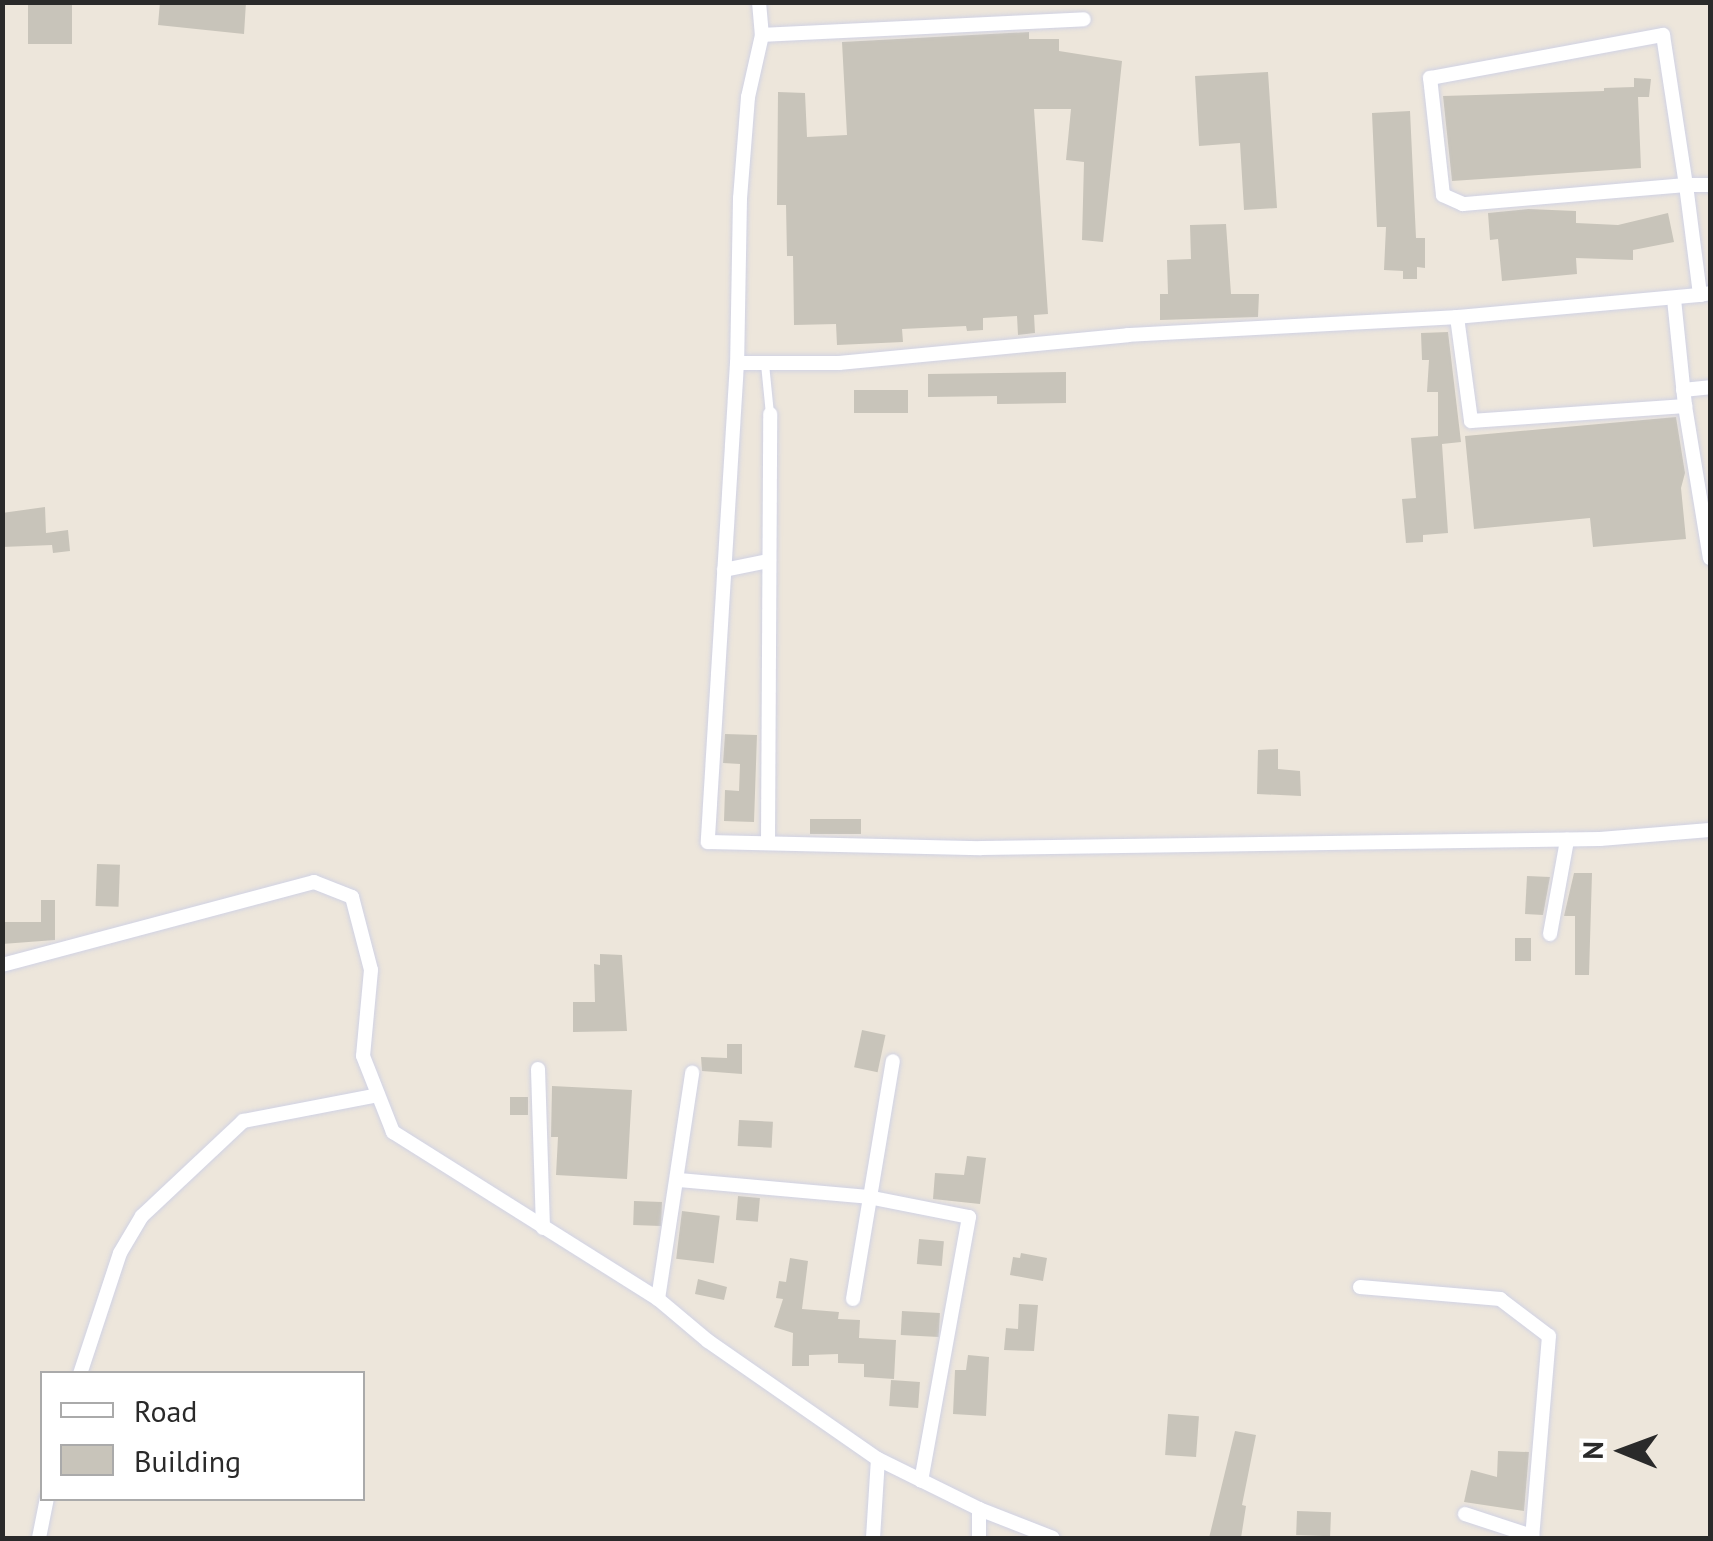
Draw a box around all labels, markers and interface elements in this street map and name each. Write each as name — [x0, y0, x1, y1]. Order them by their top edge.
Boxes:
legend — [40, 1371, 365, 1501]
text: Road — [134, 1391, 198, 1430]
north arrow — [1573, 1401, 1673, 1501]
text: Building — [134, 1441, 241, 1480]
text: N — [1574, 1441, 1611, 1460]

